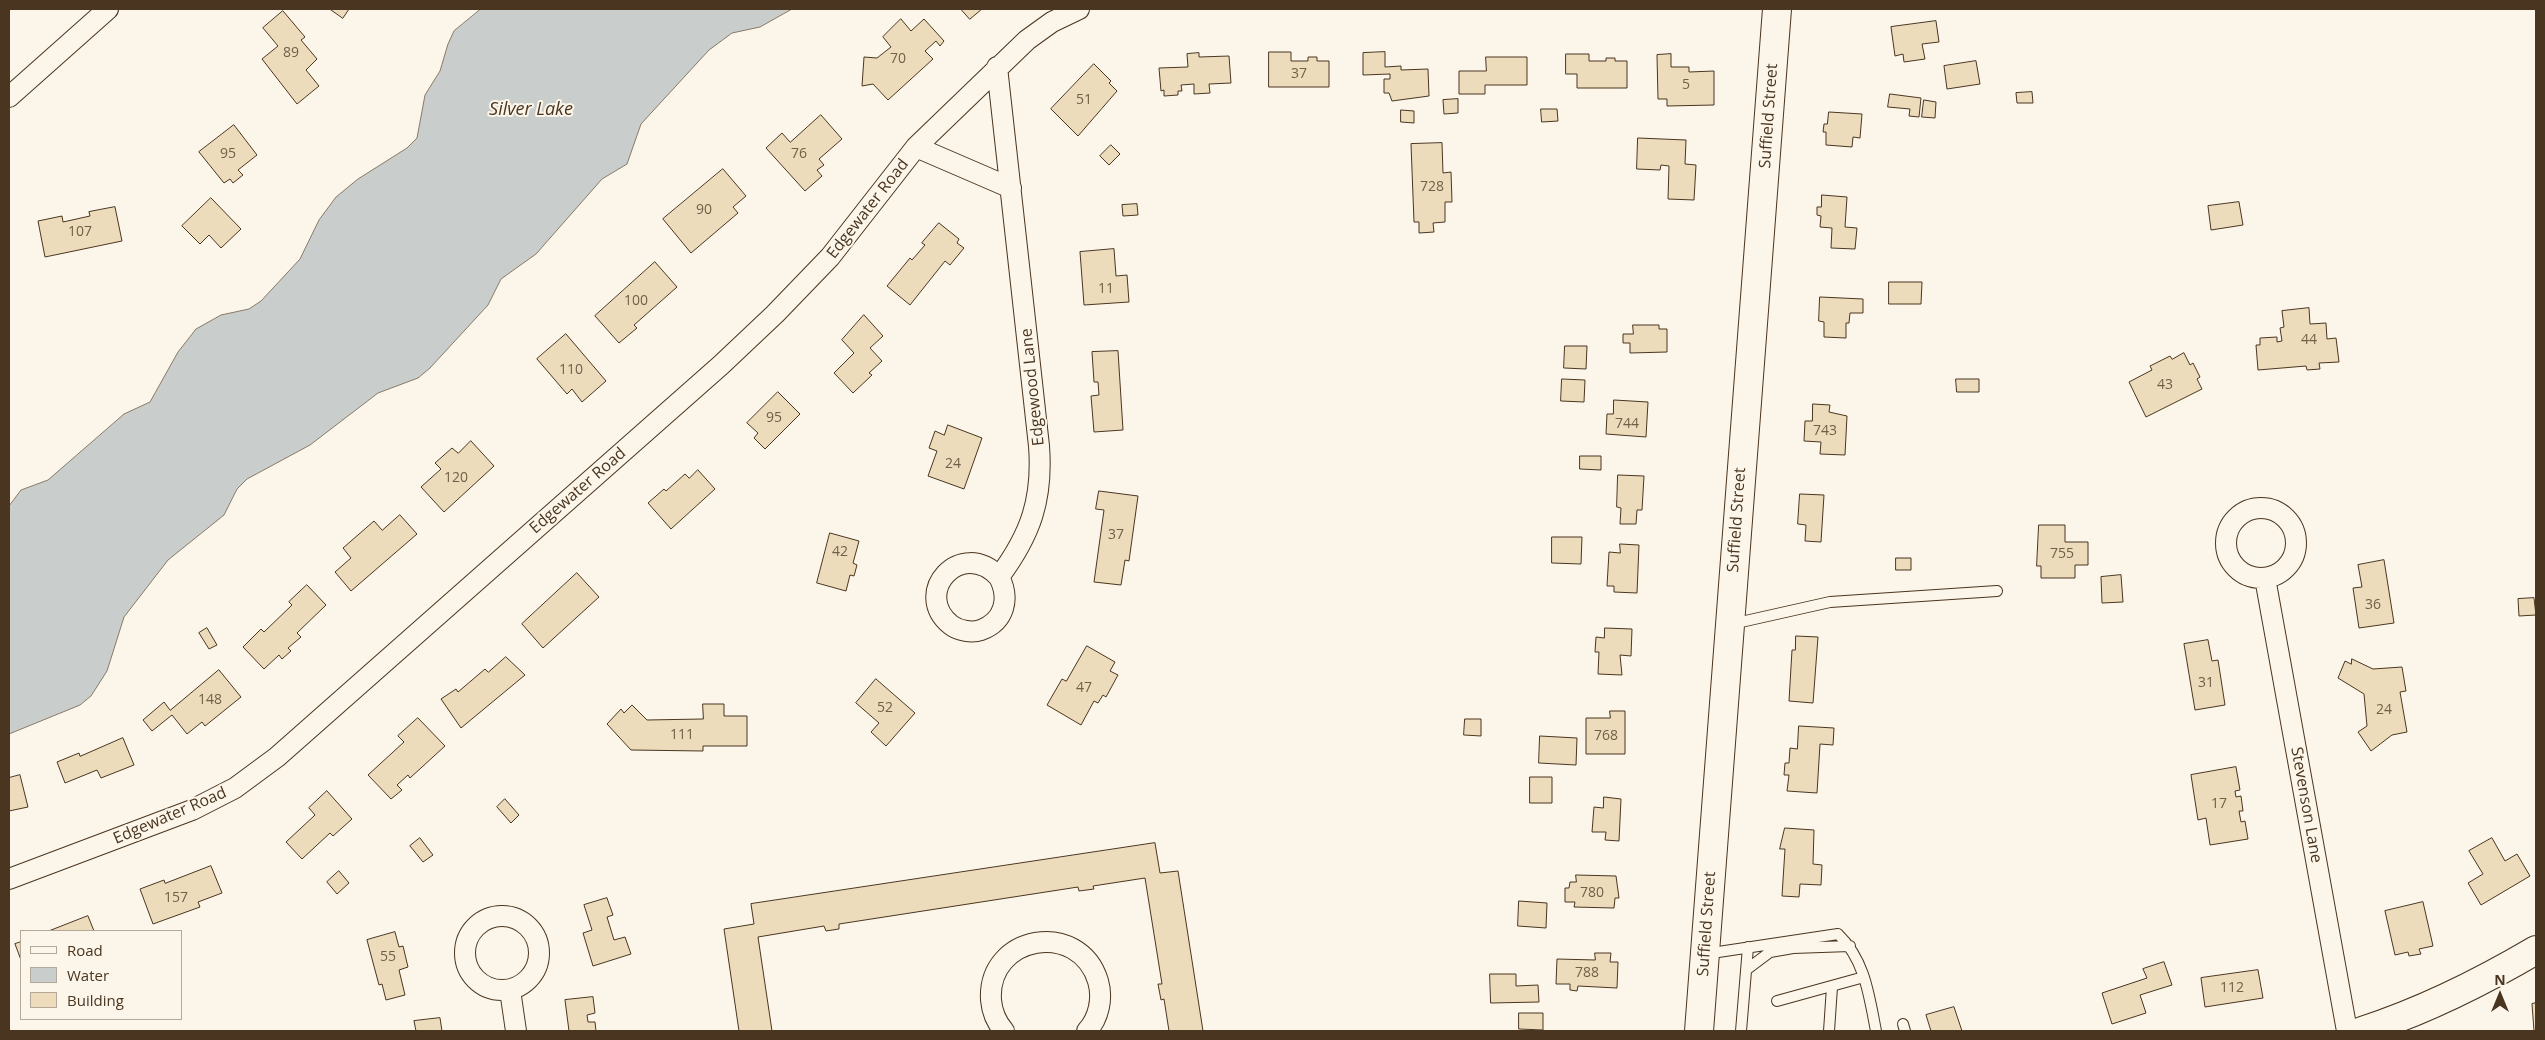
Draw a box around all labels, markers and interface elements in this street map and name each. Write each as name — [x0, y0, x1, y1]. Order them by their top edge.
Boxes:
house number: 89 — [283, 45, 299, 61]
house number: 70 — [890, 51, 906, 67]
street label: Suffield Street — [1756, 63, 1782, 169]
house number: 37 — [1291, 66, 1307, 82]
house number: 5 — [1682, 77, 1690, 93]
house number: 51 — [1076, 92, 1092, 108]
water label: Silver Lake — [489, 99, 573, 121]
house number: 95 — [220, 146, 236, 162]
house number: 76 — [791, 146, 807, 162]
street label: Edgewater Road — [823, 155, 913, 263]
house number: 728 — [1420, 179, 1444, 195]
house number: 90 — [696, 202, 712, 218]
house number: 107 — [68, 224, 92, 240]
house number: 11 — [1098, 281, 1114, 297]
house number: 100 — [624, 293, 648, 309]
street label: Edgewood Lane — [1017, 327, 1049, 447]
house number: 44 — [2301, 332, 2317, 348]
house number: 110 — [559, 362, 583, 378]
house number: 43 — [2157, 377, 2173, 393]
house number: 95 — [766, 410, 782, 426]
house number: 744 — [1615, 416, 1639, 432]
house number: 743 — [1813, 423, 1837, 439]
street label: Edgewater Road — [526, 444, 630, 538]
house number: 24 — [945, 456, 961, 472]
street label: Suffield Street — [1724, 467, 1750, 573]
house number: 120 — [444, 470, 468, 486]
house number: 37 — [1108, 527, 1124, 543]
house number: 42 — [832, 544, 848, 560]
house number: 755 — [2050, 546, 2074, 562]
house number: 36 — [2365, 597, 2381, 613]
house number: 31 — [2198, 675, 2214, 691]
house number: 47 — [1076, 680, 1092, 696]
house number: 148 — [198, 692, 222, 708]
house number: 52 — [877, 700, 893, 716]
house number: 24 — [2376, 702, 2392, 718]
house number: 111 — [670, 727, 694, 743]
house number: 768 — [1594, 728, 1618, 744]
street label: Stevenson Lane — [2286, 745, 2326, 865]
street label: Edgewater Road — [110, 783, 230, 849]
house number: 17 — [2211, 796, 2227, 812]
street label: Suffield Street — [1694, 871, 1720, 977]
house number: 780 — [1580, 885, 1604, 901]
house number: 157 — [164, 890, 188, 906]
legend — [20, 930, 182, 1020]
text: Road — [67, 940, 103, 960]
house number: 55 — [380, 949, 396, 965]
text: Water — [67, 965, 109, 985]
house number: 788 — [1575, 965, 1599, 981]
north arrow — [2475, 970, 2525, 1020]
text: N — [2494, 970, 2506, 989]
house number: 112 — [2220, 980, 2244, 996]
text: Building — [67, 990, 124, 1010]

